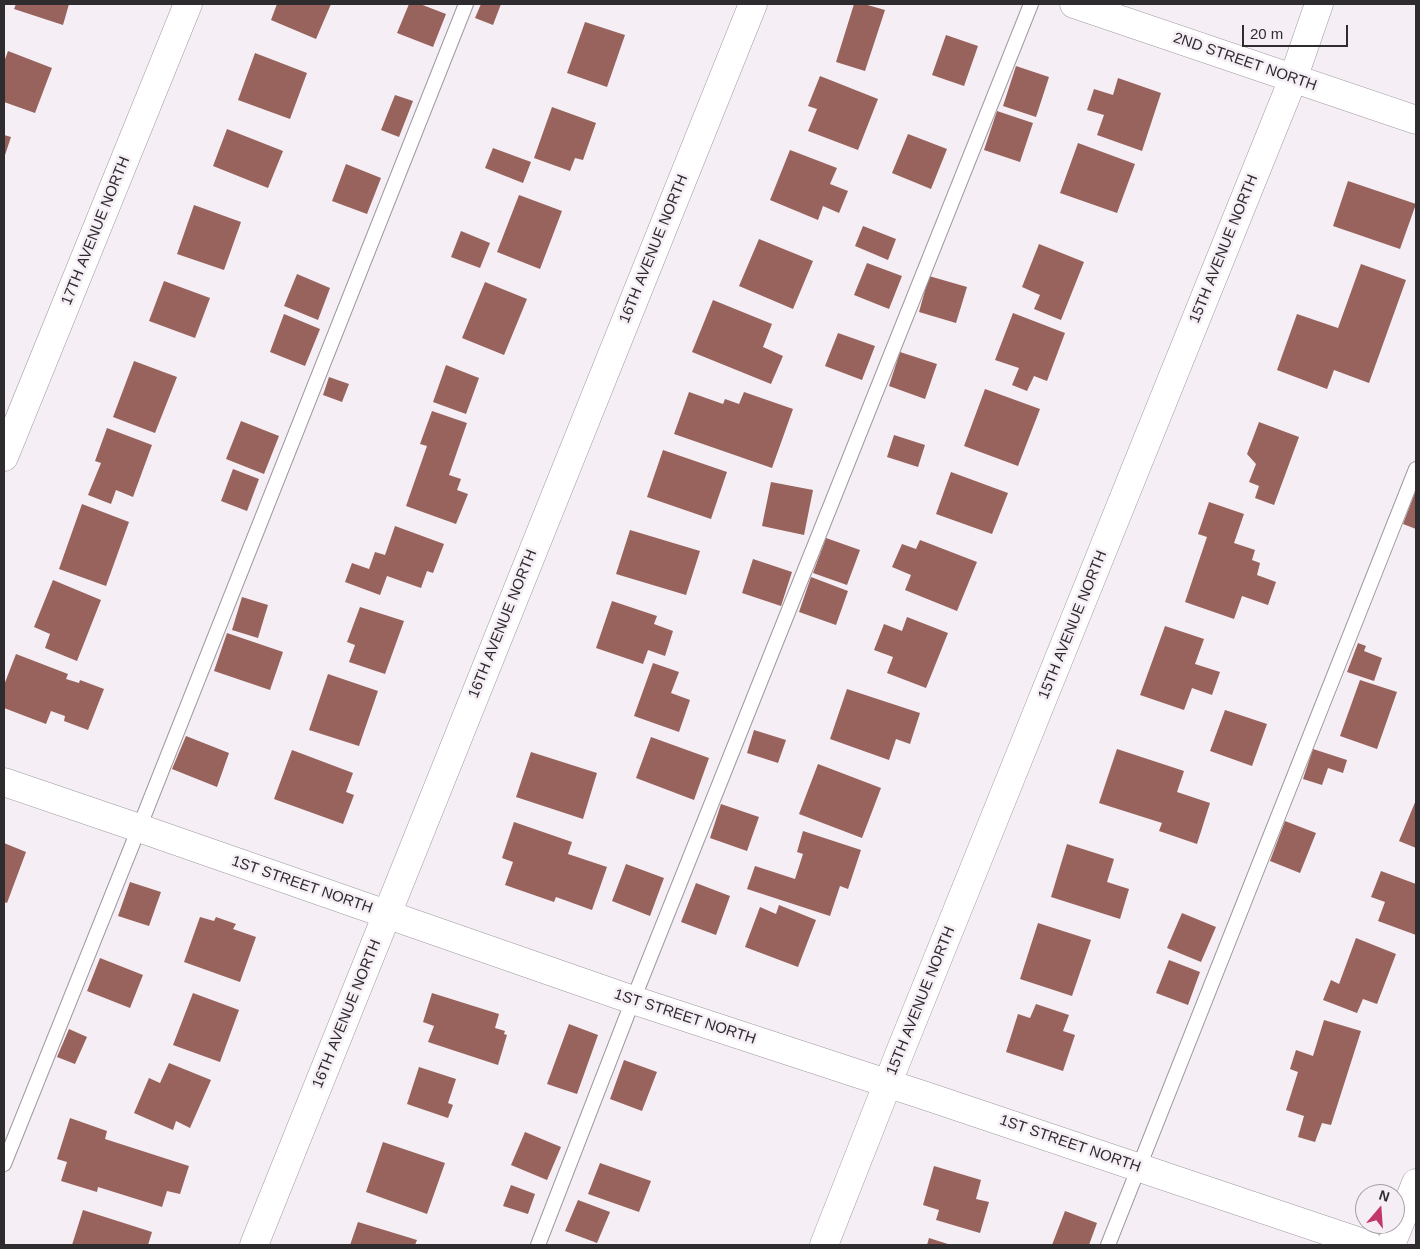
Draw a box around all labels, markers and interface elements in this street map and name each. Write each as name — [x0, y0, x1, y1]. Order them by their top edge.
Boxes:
scale bar — [1245, 15, 1351, 47]
text: 20 m — [1250, 25, 1283, 42]
street label: 2ND STREET NORTH — [1171, 29, 1319, 95]
street label: 17TH AVENUE NORTH — [58, 154, 134, 308]
street label: 16TH AVENUE NORTH — [616, 172, 692, 326]
street label: 15TH AVENUE NORTH — [1186, 172, 1262, 326]
street label: 16TH AVENUE NORTH — [465, 547, 541, 701]
street label: 15TH AVENUE NORTH — [1035, 548, 1111, 702]
street label: 1ST STREET NORTH — [229, 852, 375, 918]
street label: 15TH AVENUE NORTH — [883, 924, 959, 1078]
street label: 16TH AVENUE NORTH — [309, 937, 385, 1091]
street label: 1ST STREET NORTH — [612, 986, 758, 1048]
street label: 1ST STREET NORTH — [997, 1111, 1143, 1177]
north arrow — [1355, 1184, 1405, 1234]
text: N — [1377, 1187, 1392, 1205]

